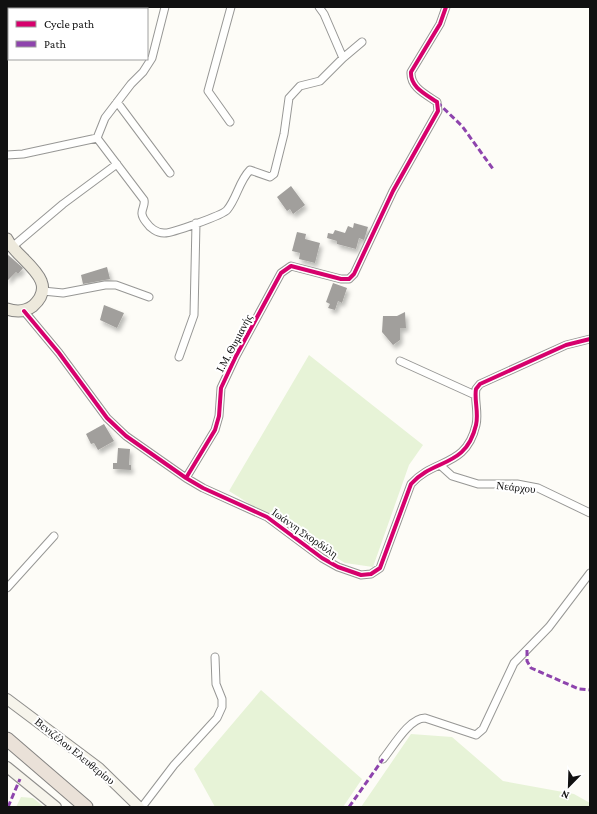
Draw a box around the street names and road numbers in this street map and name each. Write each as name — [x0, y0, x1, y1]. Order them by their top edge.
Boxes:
street label: Ι.Μ. Θυμιανής — [214, 312, 255, 374]
street label: Νεάρχου — [496, 479, 537, 495]
street label: Ιωάννη Σκορδύλη — [270, 506, 340, 560]
street label: Βενιζέλου Ελευθερίου — [32, 715, 118, 788]

